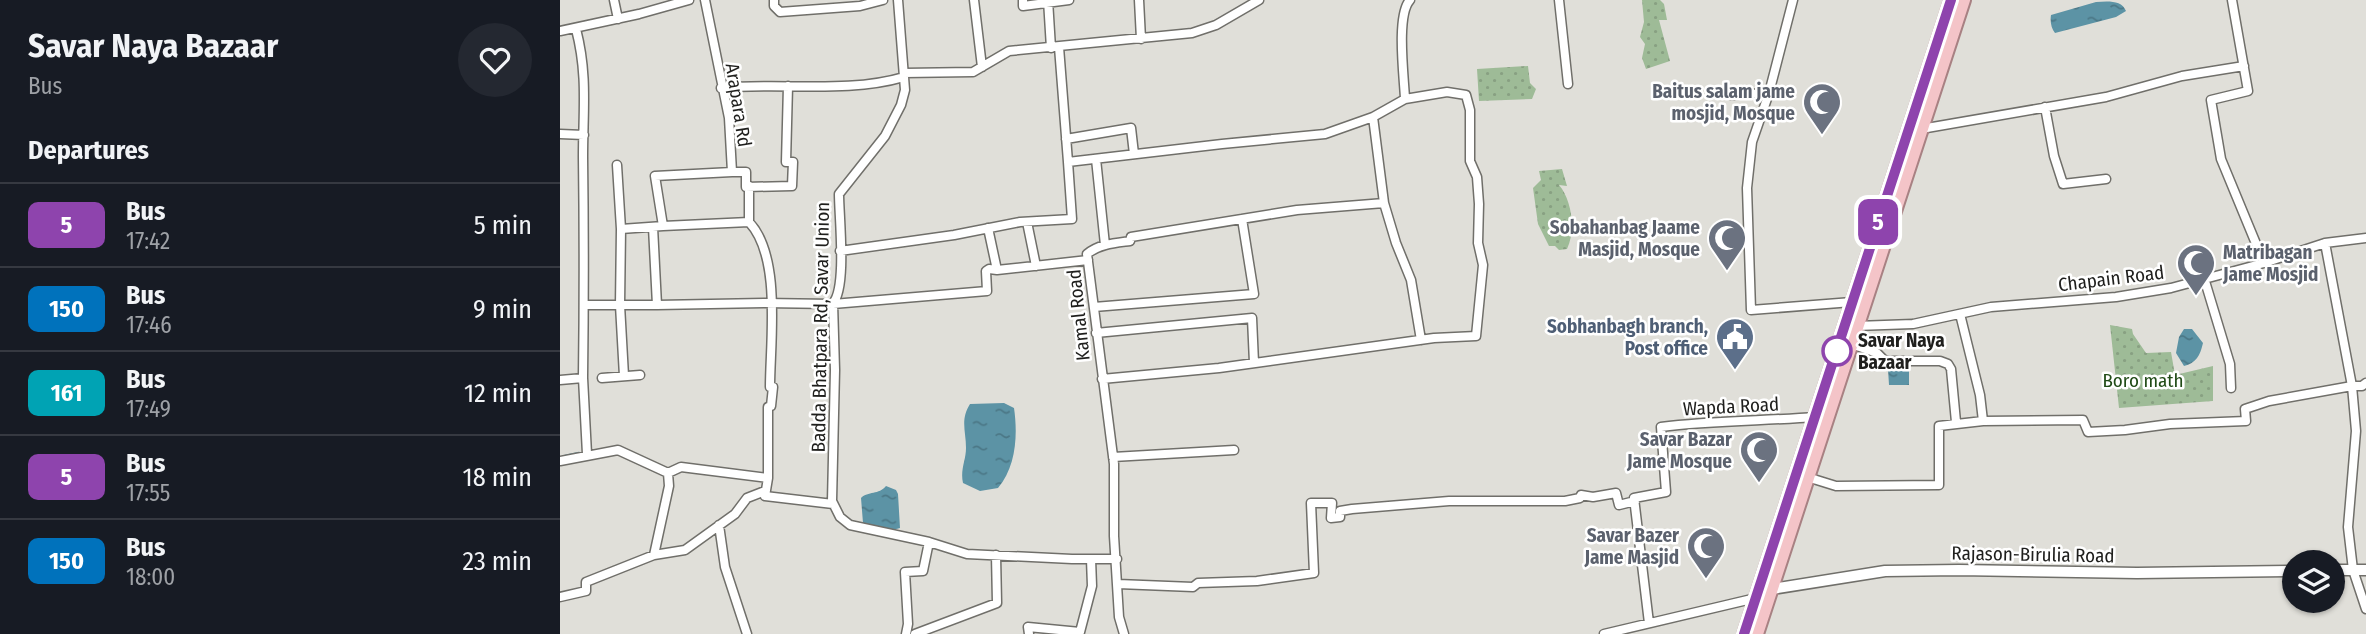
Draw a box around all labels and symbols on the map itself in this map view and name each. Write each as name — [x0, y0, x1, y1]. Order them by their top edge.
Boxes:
street label: Arapara Rd — [721, 61, 756, 149]
place label: Baitus salam jame mosjid, Mosque — [1652, 80, 1795, 125]
mosque icon: Baitus salam jame mosjid, Mosque — [1801, 81, 1843, 136]
line badge: 5 — [1855, 199, 1901, 245]
street label: Badda Bhatpara Rd, Savar Union — [807, 202, 834, 452]
place label: Sobahanbag Jaame Masjid, Mosque — [1550, 216, 1700, 261]
mosque icon: Sobahanbag Jaame Masjid, Mosque — [1706, 217, 1748, 272]
place label: Matribagan Jame Mosjid — [2222, 241, 2318, 286]
mosque icon: Matribagan Jame Mosjid — [2175, 242, 2217, 297]
street label: Chapain Road — [2057, 261, 2165, 296]
street label: Kamal Road — [1062, 268, 1095, 362]
place label: Sobhanbagh branch, Post office — [1547, 315, 1708, 360]
public building icon: Sobhanbagh branch, Post office — [1714, 316, 1756, 371]
place label: Savar Naya Bazaar — [1858, 329, 1945, 374]
marker: Savar Naya Bazaar — [1822, 336, 1852, 366]
park label: Boro math — [2102, 369, 2184, 392]
street label: Wapda Road — [1682, 392, 1780, 421]
place label: Savar Bazar Jame Mosque — [1626, 428, 1733, 473]
mosque icon: Savar Bazar Jame Mosque — [1738, 429, 1780, 484]
place label: Savar Bazer Jame Masjid — [1583, 524, 1680, 569]
mosque icon: Savar Bazer Jame Masjid — [1685, 525, 1727, 580]
street label: Rajason-Birulia Road — [1951, 542, 2115, 567]

